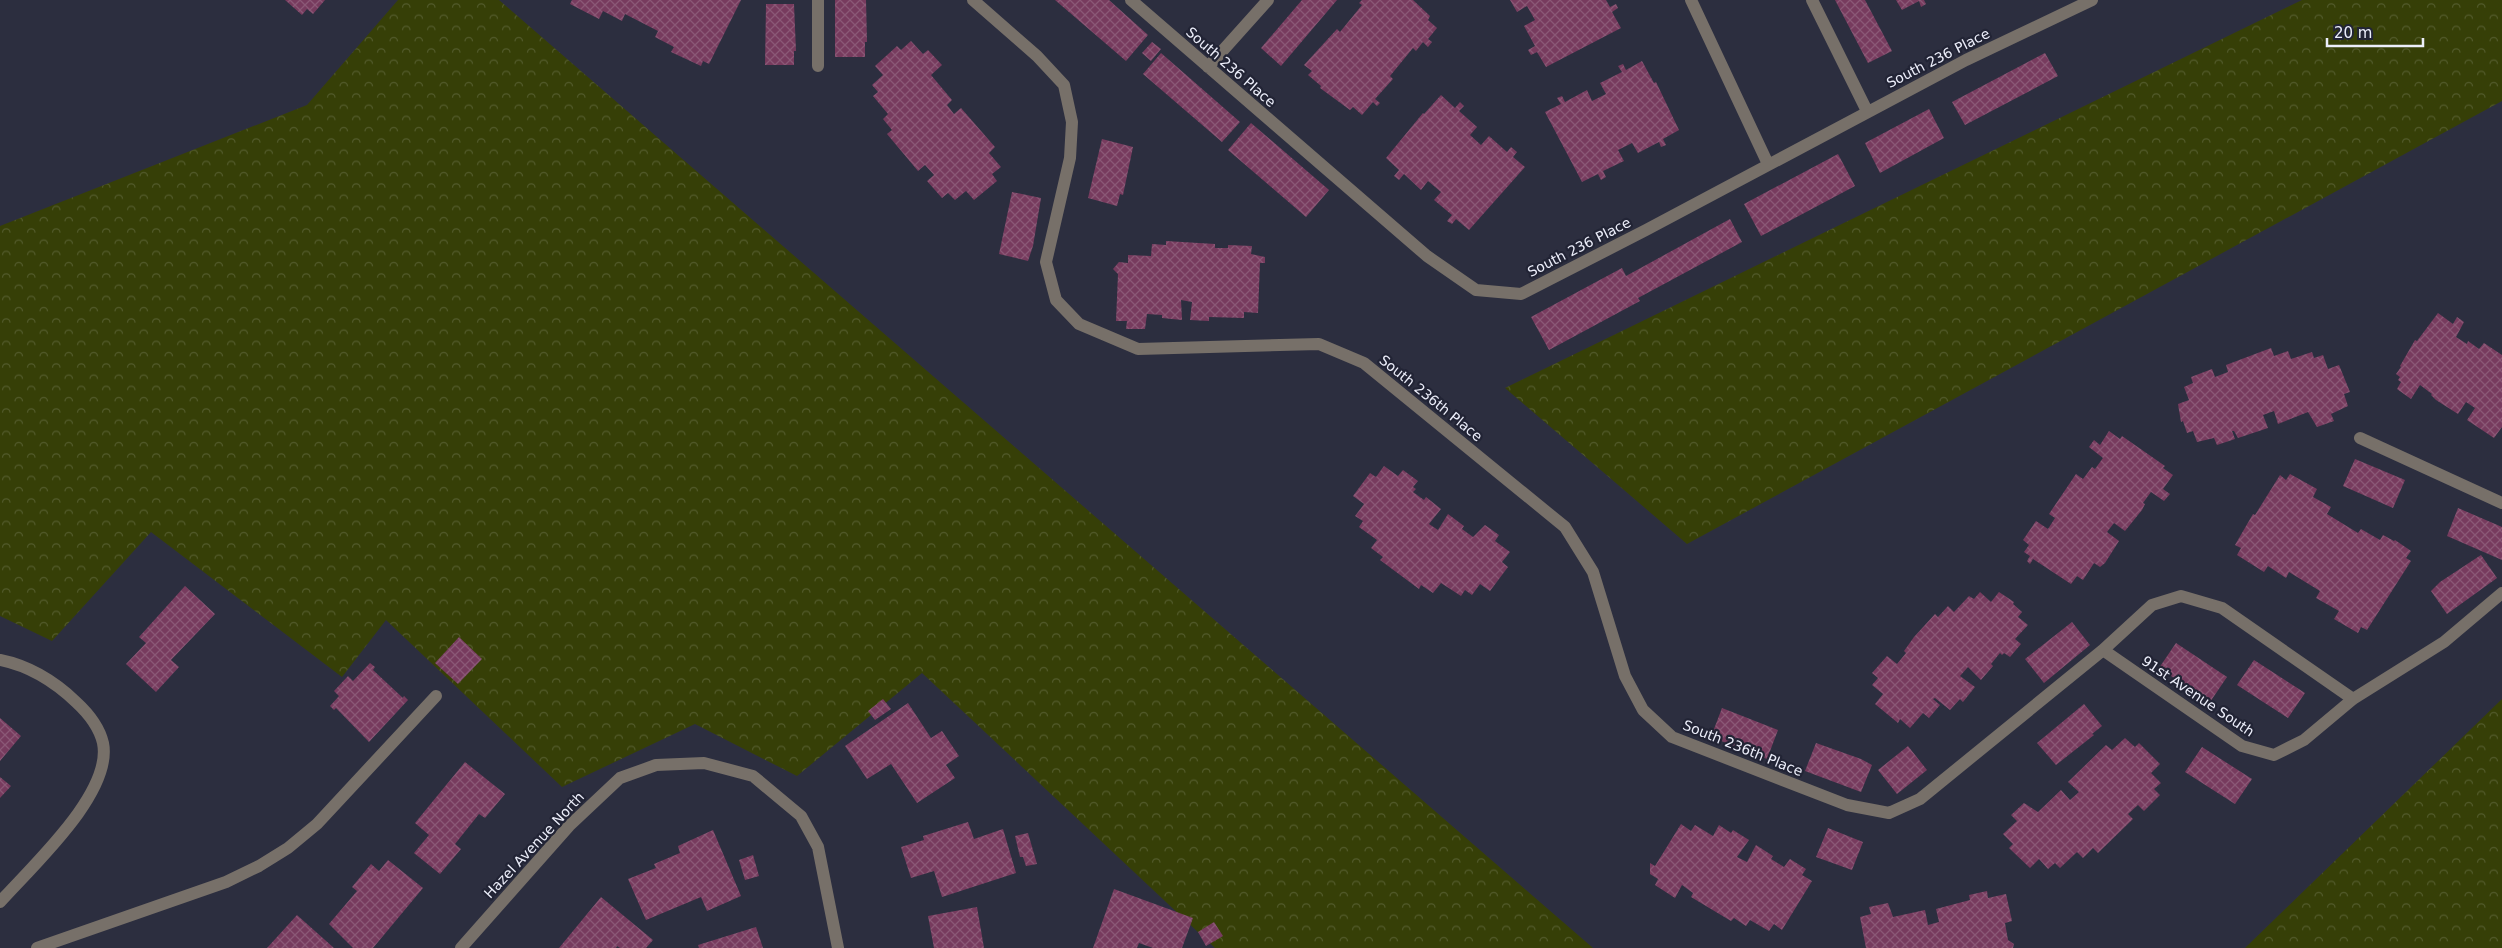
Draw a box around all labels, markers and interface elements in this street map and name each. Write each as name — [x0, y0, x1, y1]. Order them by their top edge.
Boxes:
scale bar — [2327, 15, 2423, 47]
street label: South 236 Place — [1183, 24, 1279, 110]
text: 20 m — [2334, 24, 2372, 42]
street label: South 236 Place — [1884, 25, 1992, 91]
street label: South 236 Place — [1525, 214, 1633, 280]
street label: South 236th Place — [1376, 352, 1486, 444]
street label: 91st Avenue South — [2139, 652, 2257, 740]
street label: South 236th Place — [1681, 717, 1805, 779]
street label: Hazel Avenue North — [481, 789, 587, 901]

